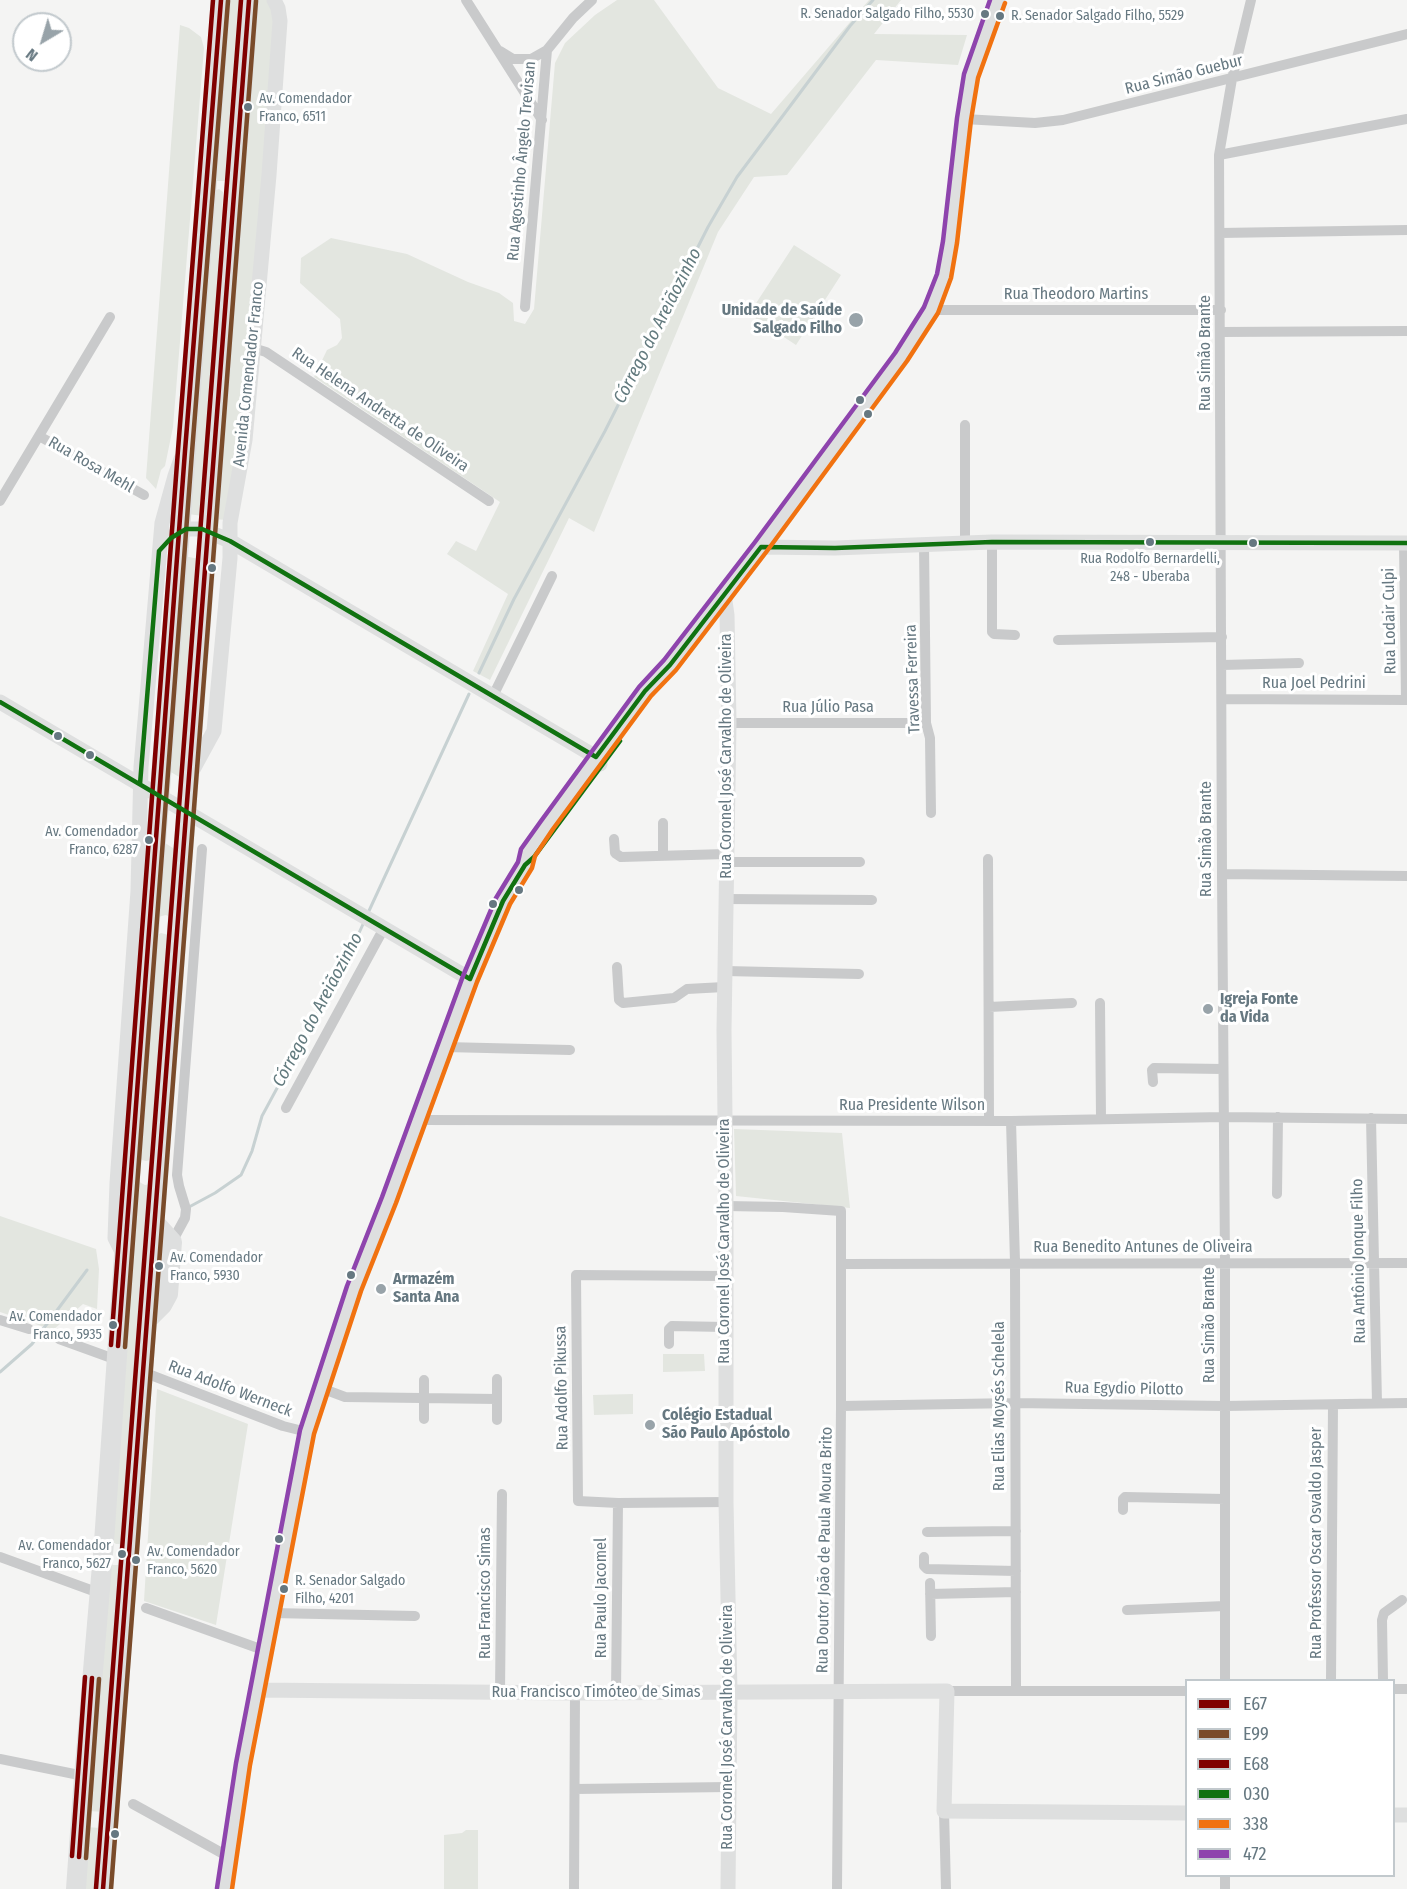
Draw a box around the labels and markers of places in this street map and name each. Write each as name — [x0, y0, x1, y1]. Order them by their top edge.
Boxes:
place label: R. Senador Salgado Filho, 5530 — [800, 6, 974, 22]
marker: R. Senador Salgado Filho, 5530 — [979, 8, 991, 20]
place label: R. Senador Salgado Filho, 5529 — [1011, 8, 1184, 24]
marker: R. Senador Salgado Filho, 5529 — [994, 10, 1006, 22]
place label: Av. Comendador Franco, 6511 — [259, 91, 352, 124]
marker: Av. Comendador Franco, 6511 — [242, 101, 254, 113]
place label: Unidade de Saúde Salgado Filho — [722, 301, 842, 339]
marker: Unidade de Saúde Salgado Filho — [847, 311, 865, 329]
unlabelled marker — [854, 394, 866, 406]
unlabelled marker — [862, 408, 874, 420]
marker: Rua Rodolfo Bernardelli, 248 - Uberaba — [1144, 536, 1156, 548]
unlabelled marker — [1247, 537, 1259, 549]
place label: Rua Rodolfo Bernardelli, 248 - Uberaba — [1080, 551, 1220, 584]
unlabelled marker — [206, 562, 218, 574]
unlabelled marker — [52, 730, 64, 742]
unlabelled marker — [84, 749, 96, 761]
place label: Av. Comendador Franco, 6287 — [45, 824, 138, 856]
marker: Av. Comendador Franco, 6287 — [143, 834, 155, 846]
unlabelled marker — [513, 884, 525, 896]
unlabelled marker — [487, 898, 499, 910]
place label: Igreja Fonte da Vida — [1220, 990, 1298, 1028]
marker: Igreja Fonte da Vida — [1201, 1002, 1215, 1016]
place label: Av. Comendador Franco, 5930 — [170, 1250, 263, 1282]
marker: Av. Comendador Franco, 5930 — [153, 1260, 165, 1272]
unlabelled marker — [345, 1269, 357, 1281]
place label: Armazém Santa Ana — [393, 1270, 459, 1308]
marker: Armazém Santa Ana — [374, 1282, 388, 1296]
place label: Av. Comendador Franco, 5935 — [9, 1309, 102, 1342]
marker: Av. Comendador Franco, 5935 — [107, 1319, 119, 1331]
place label: Colégio Estadual São Paulo Apóstolo — [662, 1406, 790, 1444]
marker: Colégio Estadual São Paulo Apóstolo — [643, 1418, 657, 1432]
unlabelled marker — [273, 1533, 285, 1545]
place label: Av. Comendador Franco, 5627 — [18, 1538, 111, 1570]
place label: Av. Comendador Franco, 5620 — [147, 1544, 240, 1576]
marker: Av. Comendador Franco, 5627 — [116, 1548, 128, 1560]
marker: Av. Comendador Franco, 5620 — [130, 1554, 142, 1566]
place label: R. Senador Salgado Filho, 4201 — [295, 1573, 405, 1606]
marker: R. Senador Salgado Filho, 4201 — [278, 1583, 290, 1595]
unlabelled marker — [109, 1828, 121, 1840]

